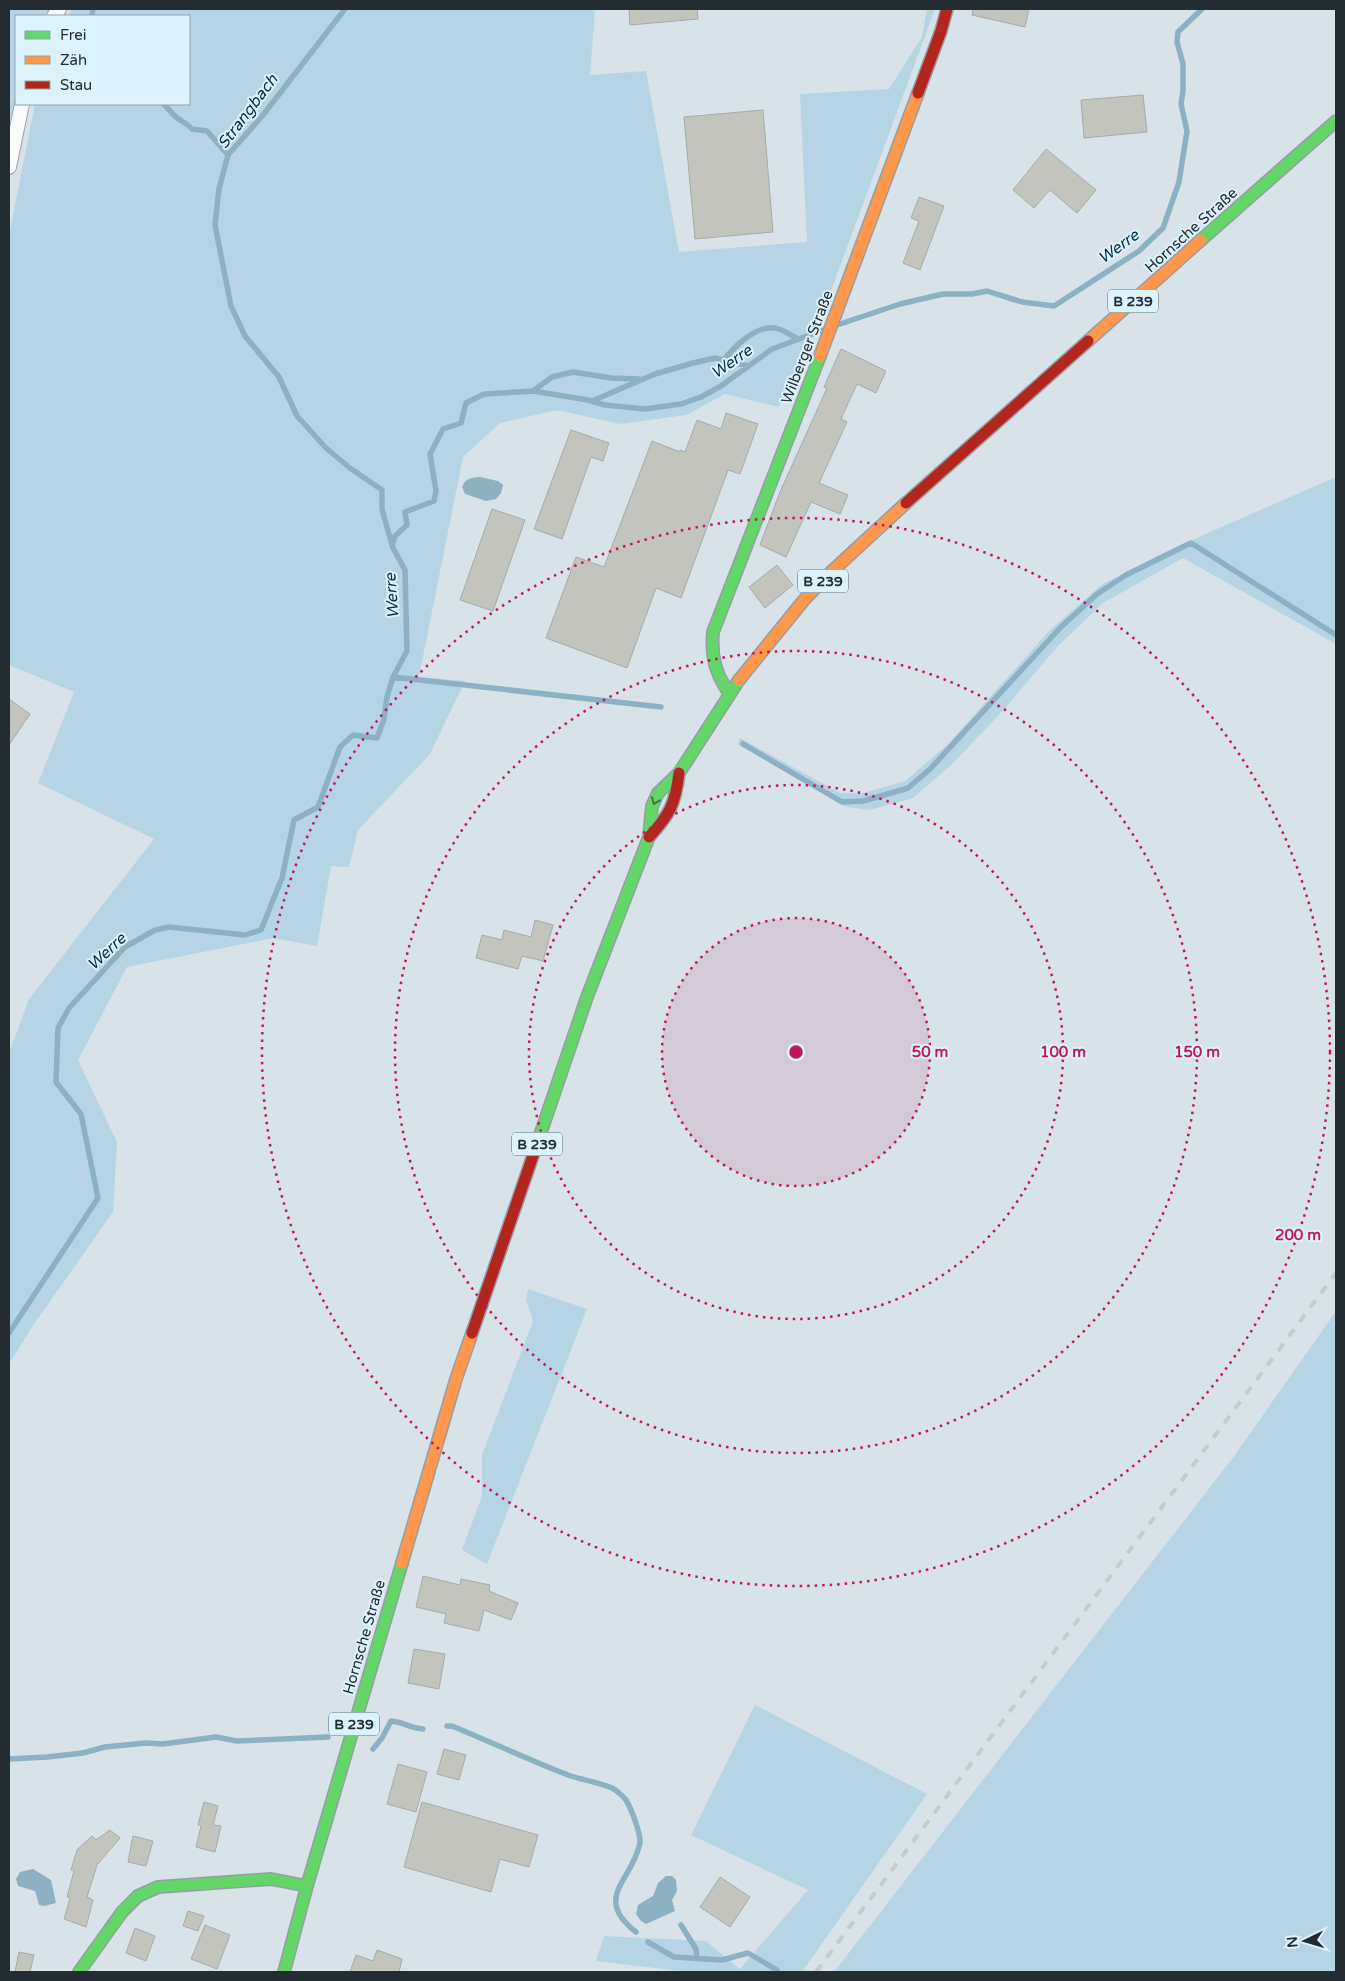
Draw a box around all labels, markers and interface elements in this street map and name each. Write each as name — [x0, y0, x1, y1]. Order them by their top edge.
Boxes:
legend — [15, 15, 190, 105]
text: Frei — [60, 26, 86, 44]
text: Zäh — [60, 51, 87, 69]
water label: Strangbach — [213, 69, 283, 153]
text: Stau — [60, 76, 92, 94]
street label: Hornsche Straße — [1141, 184, 1241, 276]
water label: Werre — [1094, 225, 1144, 268]
street label: Wilberger Straße — [777, 288, 837, 406]
road number: B 239 — [1108, 290, 1158, 312]
water label: Werre — [707, 340, 757, 383]
road number: B 239 — [798, 570, 848, 592]
water label: Werre — [380, 572, 404, 619]
one-way arrow — [651, 796, 661, 805]
water label: Werre — [83, 928, 131, 975]
centre of rings — [787, 1043, 805, 1061]
text: 50 m — [912, 1043, 948, 1061]
text: 100 m — [1040, 1043, 1086, 1061]
text: 150 m — [1174, 1043, 1220, 1061]
road number: B 239 — [512, 1132, 562, 1156]
text: 200 m — [1275, 1226, 1321, 1244]
street label: Hornsche Straße — [339, 1578, 389, 1696]
road number: B 239 — [329, 1712, 379, 1736]
north arrow — [1280, 1916, 1330, 1966]
text: N — [1284, 1936, 1302, 1948]

